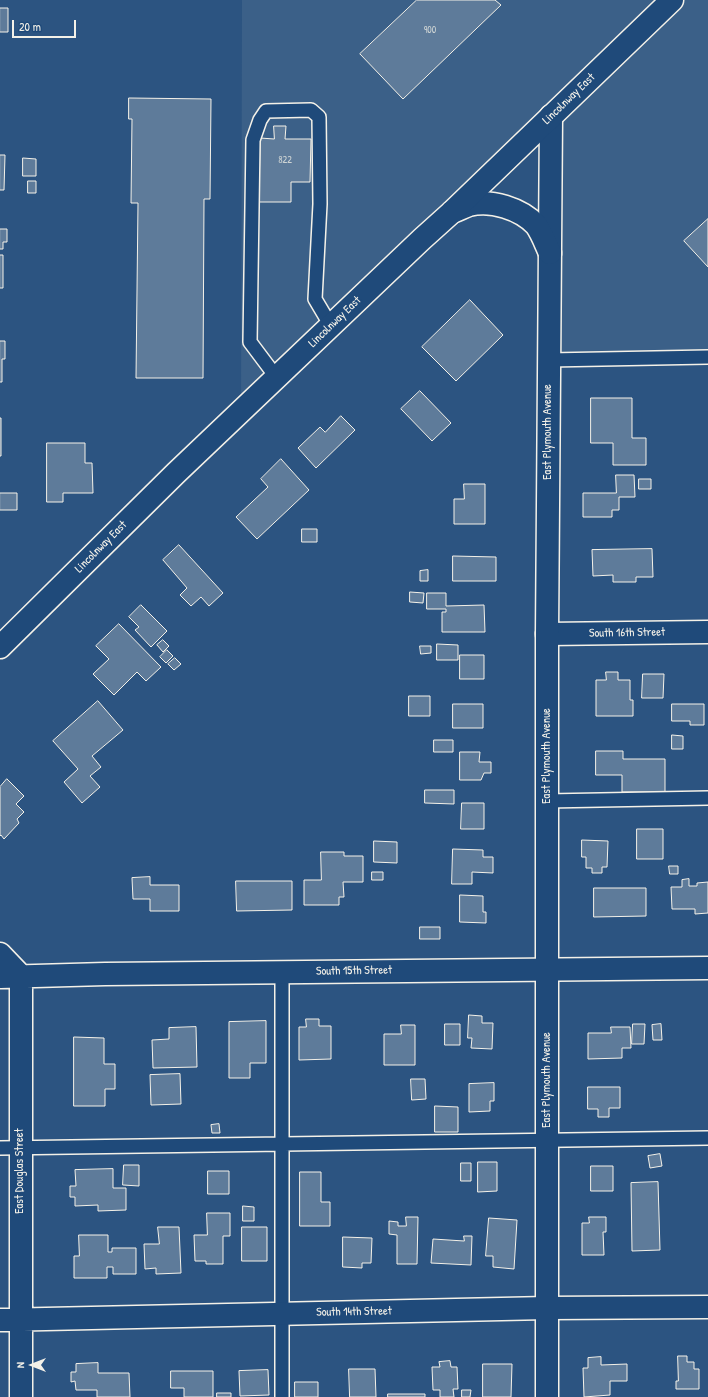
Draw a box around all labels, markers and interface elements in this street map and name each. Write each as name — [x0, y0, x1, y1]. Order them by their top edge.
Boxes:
scale bar — [14, 12, 78, 38]
text: 20 m — [19, 18, 41, 35]
house number: 900 — [424, 24, 436, 36]
street label: Lincolnway East — [540, 70, 598, 128]
house number: 822 — [278, 154, 292, 166]
street label: Lincolnway East — [306, 293, 364, 351]
street label: East Plymouth Avenue — [541, 384, 555, 480]
street label: Lincolnway East — [72, 518, 130, 576]
street label: South 16th Street — [589, 625, 665, 641]
street label: East Plymouth Avenue — [540, 708, 554, 804]
street label: South 15th Street — [316, 963, 392, 979]
street label: East Plymouth Avenue — [540, 1032, 554, 1128]
street label: East Douglas Street — [13, 1128, 27, 1214]
street label: South 14th Street — [316, 1304, 392, 1320]
north arrow — [12, 1345, 52, 1385]
text: N — [13, 1362, 27, 1368]

